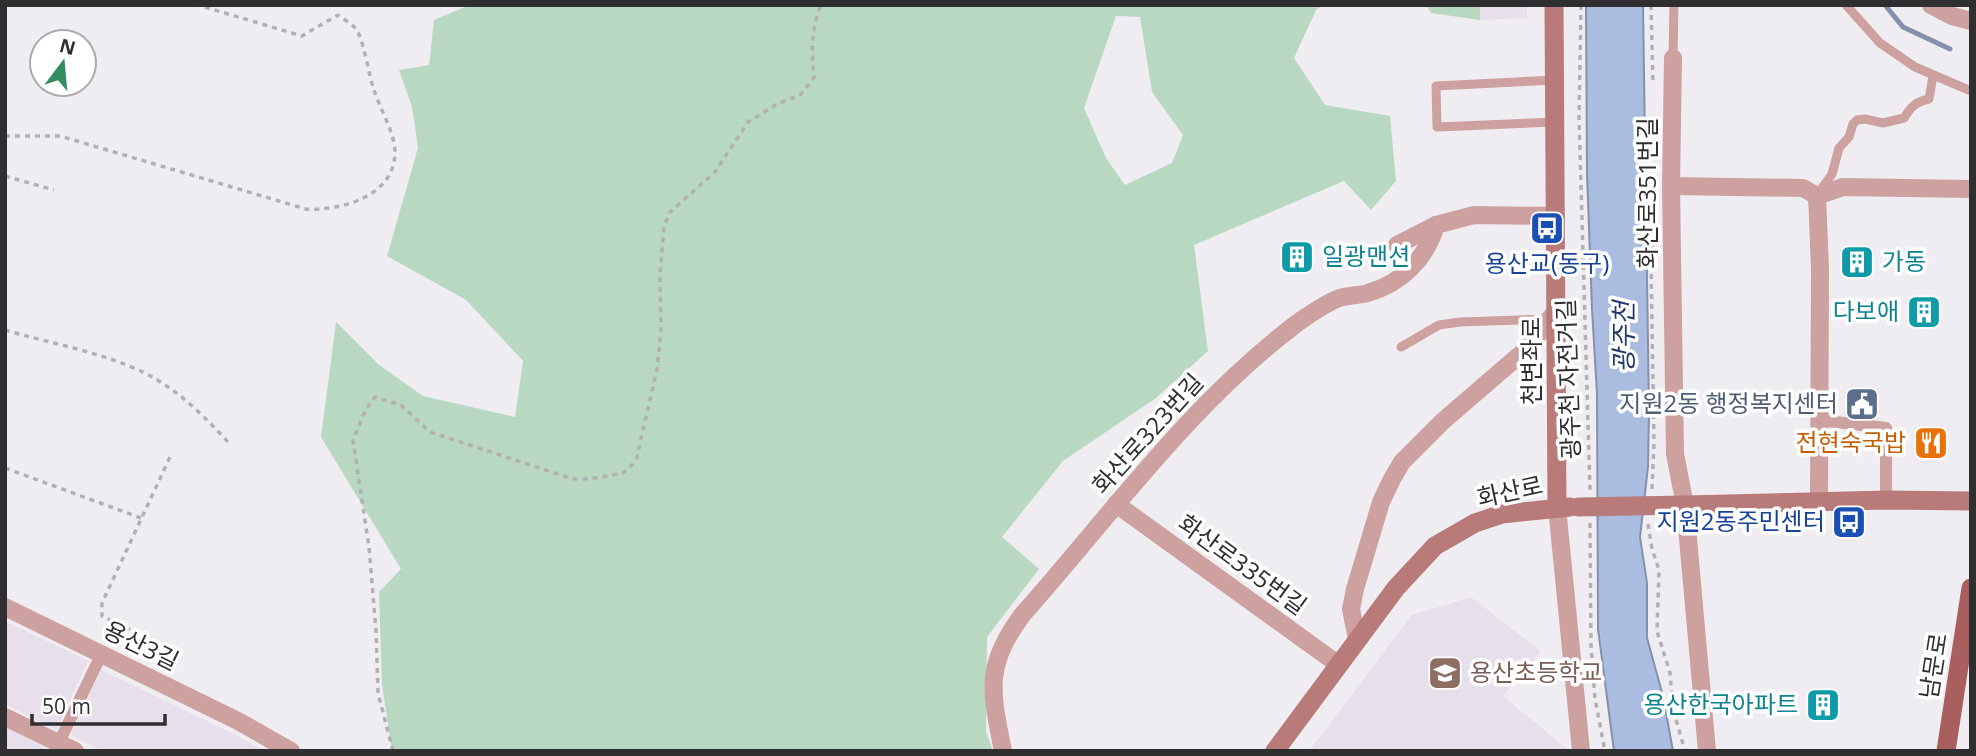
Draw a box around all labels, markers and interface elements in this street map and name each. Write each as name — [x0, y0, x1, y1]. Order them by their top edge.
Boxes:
north arrow — [28, 28, 98, 98]
text: N — [57, 32, 79, 61]
street label: 화산로351번길 — [1630, 117, 1663, 269]
bus stop icon: 용산교(동구) — [1528, 209, 1566, 247]
building icon: 일광맨션 — [1278, 238, 1316, 276]
place label: 일광맨션 — [1322, 239, 1410, 272]
building icon: 가동 — [1838, 243, 1876, 281]
place label: 가동 — [1882, 244, 1926, 277]
place label: 용산교(동구) — [1485, 246, 1609, 279]
building icon: 다보애 — [1905, 293, 1943, 331]
place label: 다보애 — [1833, 294, 1899, 327]
street label: 광주천 자전거길 — [1548, 298, 1587, 460]
water label: 광주천 — [1605, 298, 1641, 373]
street label: 천변좌로 — [1514, 317, 1547, 405]
street label: 화산로323번길 — [1084, 366, 1210, 500]
public building icon: 지원2동 행정복지센터 — [1843, 385, 1881, 423]
place label: 지원2동 행정복지센터 — [1619, 386, 1838, 419]
restaurant icon: 전현숙국밥 — [1912, 424, 1950, 462]
place label: 전현숙국밥 — [1796, 425, 1906, 458]
street label: 화산로 — [1474, 468, 1546, 514]
bus stop icon: 지원2동주민센터 — [1830, 503, 1868, 541]
place label: 지원2동주민센터 — [1657, 504, 1825, 537]
street label: 화산로335번길 — [1172, 506, 1314, 622]
street label: 용산3길 — [98, 612, 185, 677]
street label: 남문로 — [1911, 630, 1954, 701]
school or university icon: 용산초등학교 — [1426, 654, 1464, 692]
place label: 용산초등학교 — [1470, 655, 1602, 688]
scale bar — [32, 682, 164, 726]
building icon: 용산한국아파트 — [1804, 686, 1842, 724]
place label: 용산한국아파트 — [1643, 687, 1798, 720]
text: 50 m — [42, 692, 91, 720]

